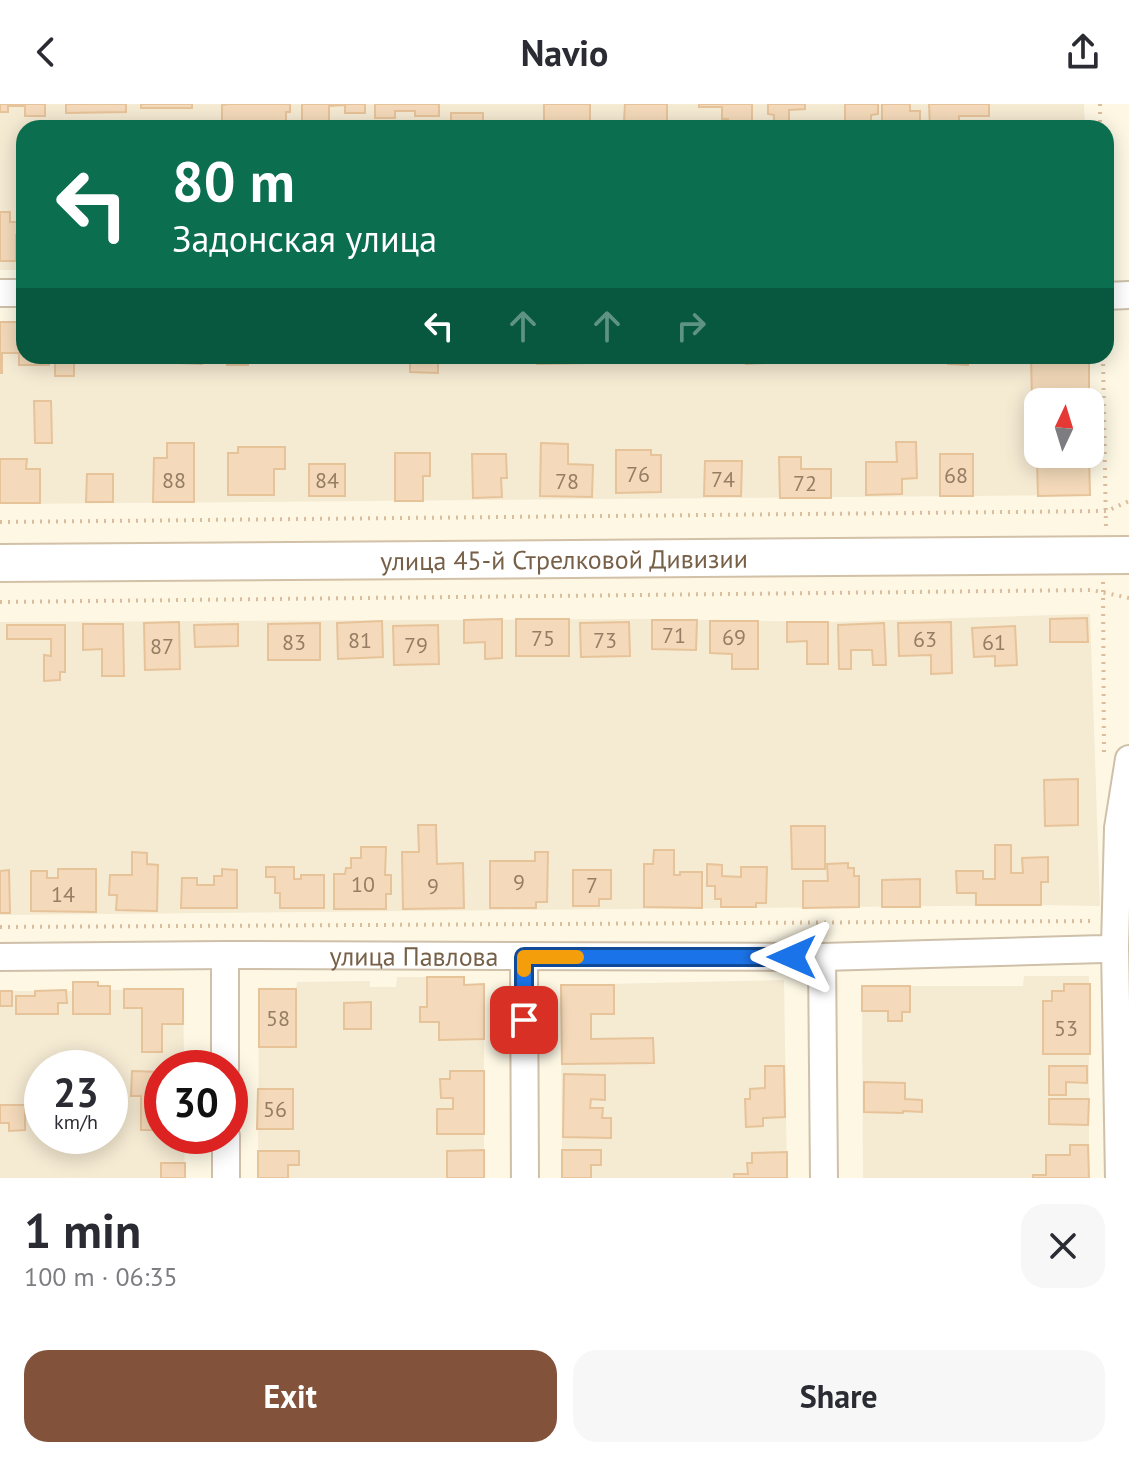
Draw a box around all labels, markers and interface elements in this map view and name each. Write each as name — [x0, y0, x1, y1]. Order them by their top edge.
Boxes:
text: Navio — [521, 29, 608, 76]
icon: back — [24, 30, 68, 74]
icon: share — [1061, 30, 1105, 74]
text: 80 m — [172, 145, 295, 217]
icon: left — [40, 152, 144, 256]
text: Задонская улица — [172, 215, 437, 262]
icon: left — [417, 304, 461, 348]
icon: ahead — [501, 304, 545, 348]
icon: ahead — [585, 304, 629, 348]
icon: right — [669, 304, 713, 348]
north arrow — [1024, 388, 1104, 468]
map controls — [1024, 388, 1104, 468]
house number: 76 — [626, 460, 650, 488]
house number: 68 — [944, 461, 968, 489]
house number: 74 — [711, 465, 735, 493]
house number: 88 — [162, 466, 186, 494]
house number: 84 — [315, 466, 339, 494]
house number: 78 — [555, 467, 579, 495]
house number: 72 — [793, 469, 817, 497]
street label: улица 45-й Стрелковой Дивизии — [380, 541, 748, 577]
house number: 71 — [662, 621, 686, 649]
house number: 69 — [722, 623, 746, 651]
house number: 75 — [531, 624, 555, 652]
house number: 63 — [913, 625, 937, 653]
house number: 81 — [348, 626, 372, 654]
house number: 73 — [593, 626, 617, 654]
house number: 83 — [282, 628, 306, 656]
house number: 61 — [982, 628, 1006, 656]
house number: 79 — [404, 631, 428, 659]
house number: 87 — [150, 632, 174, 660]
house number: 9 — [513, 868, 525, 896]
house number: 10 — [351, 870, 375, 898]
house number: 7 — [586, 871, 598, 899]
house number: 9 — [427, 872, 439, 900]
house number: 14 — [51, 880, 75, 908]
position arrow — [750, 915, 834, 999]
street label: улица Павлова — [329, 939, 499, 972]
pin — [490, 986, 558, 1054]
icon: arrive — [502, 998, 546, 1042]
house number: 58 — [266, 1004, 290, 1032]
house number: 53 — [1054, 1014, 1078, 1042]
speed limit sign: 30 — [144, 1050, 248, 1154]
text: 23 — [53, 1066, 99, 1118]
house number: 56 — [263, 1095, 287, 1123]
text: km/h — [54, 1109, 98, 1135]
text: 1 min — [24, 1199, 141, 1261]
button: close — [1021, 1204, 1105, 1288]
text: 100 m · 06:35 — [24, 1260, 178, 1293]
button: Exit — [24, 1350, 557, 1442]
button: Share — [573, 1350, 1105, 1442]

